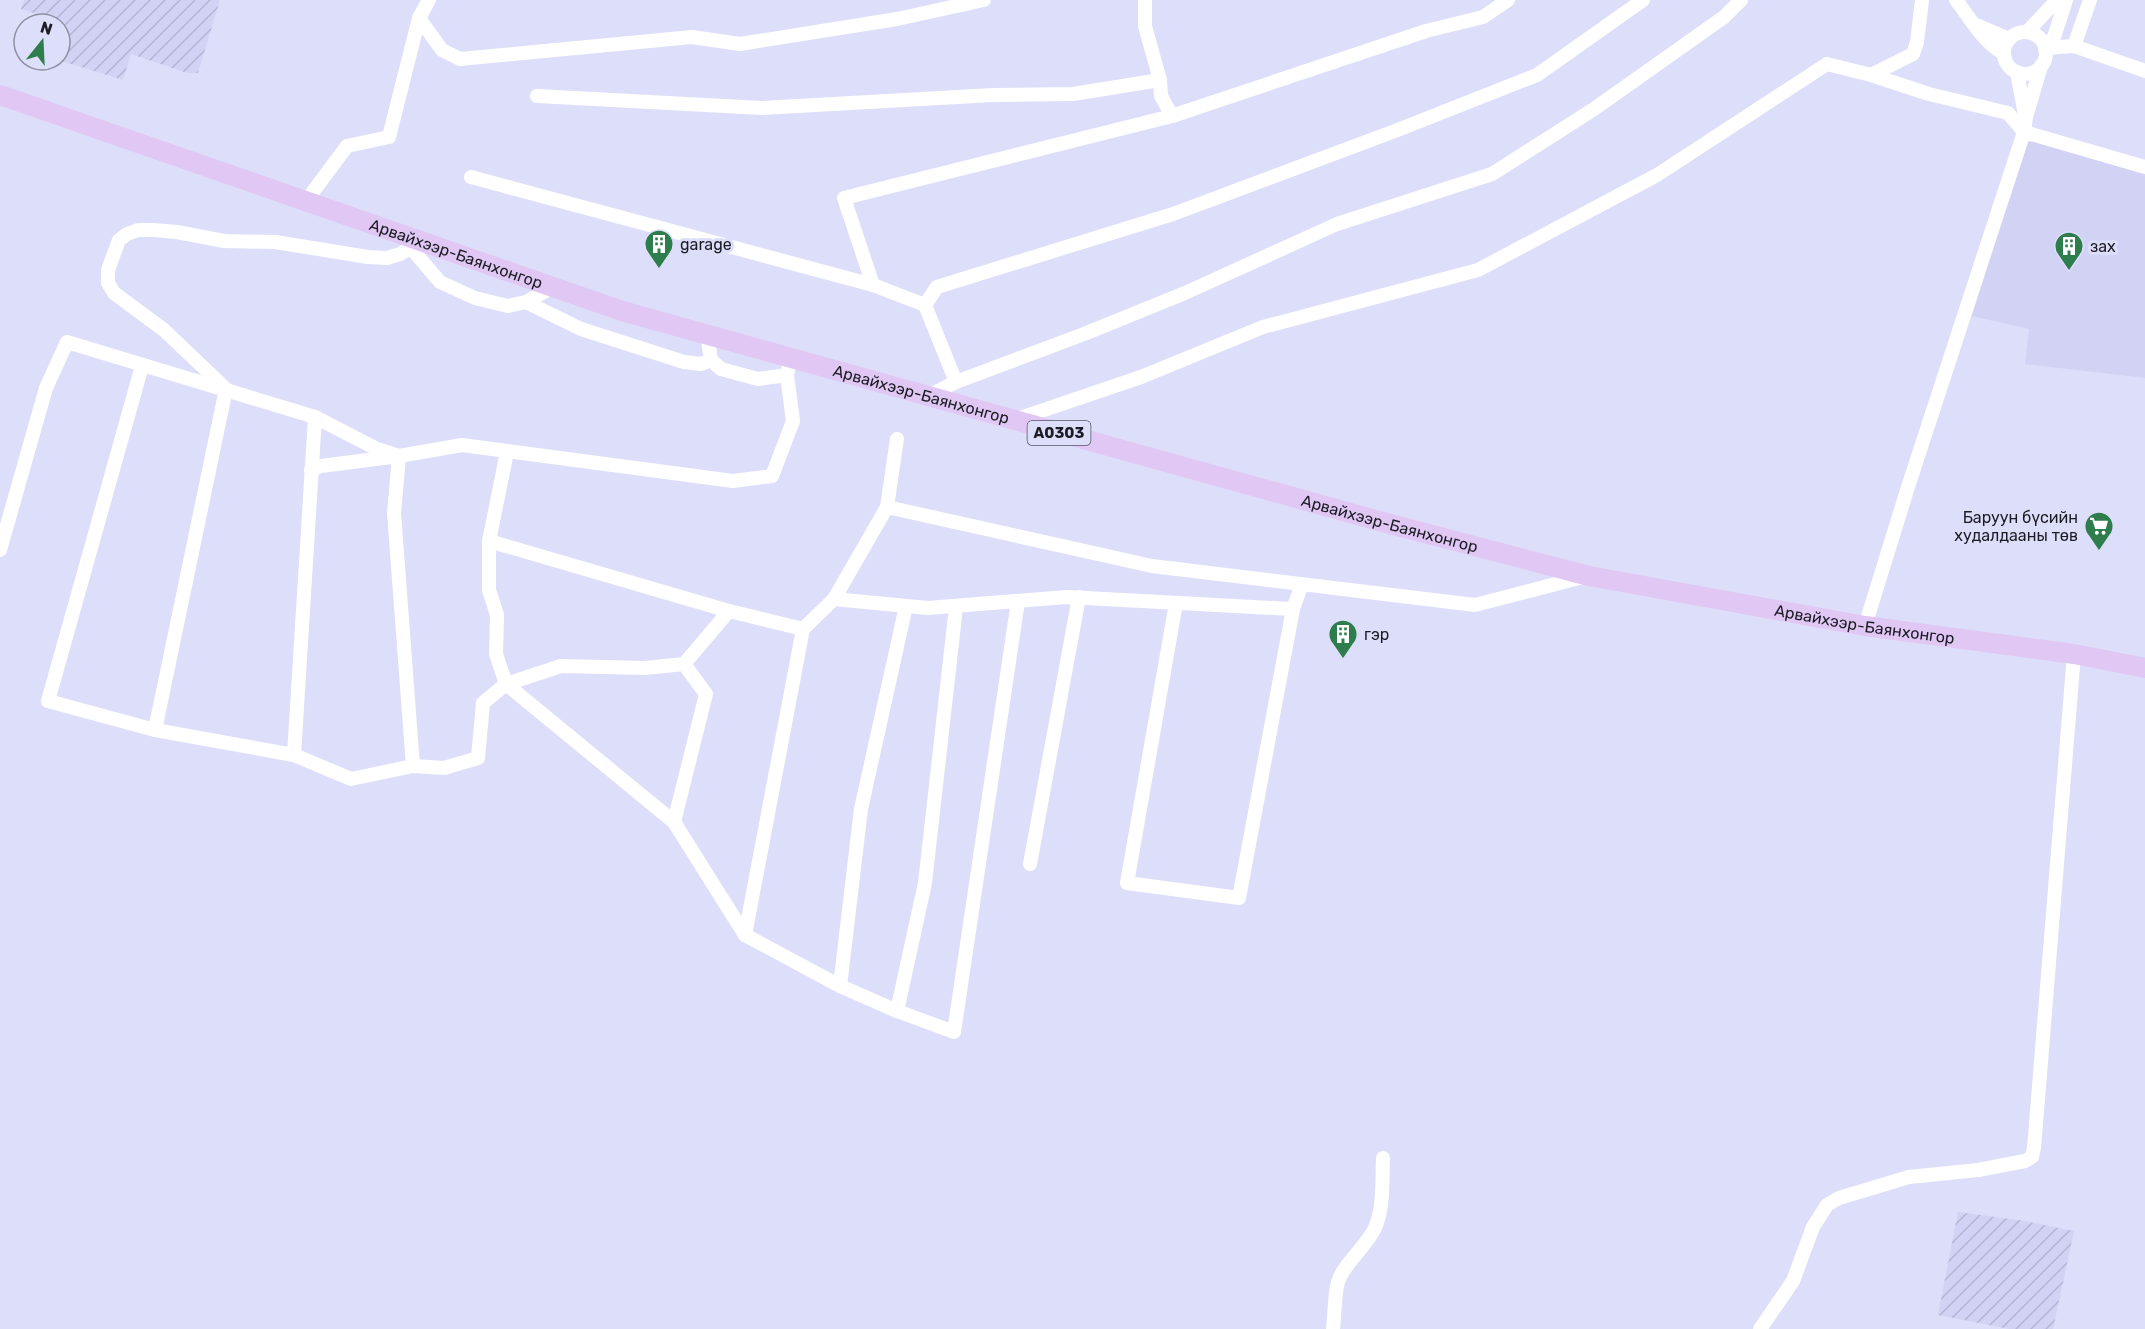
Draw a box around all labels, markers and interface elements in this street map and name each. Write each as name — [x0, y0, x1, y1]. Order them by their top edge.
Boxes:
north arrow — [12, 12, 72, 72]
text: N — [38, 17, 55, 39]
street label: Арвайхээр-Баянхонгор — [367, 215, 545, 292]
building icon: garage — [643, 228, 675, 270]
building icon: зах — [2053, 230, 2085, 272]
place label: garage — [680, 235, 732, 254]
place label: зах — [2090, 237, 2116, 256]
street label: Арвайхээр-Баянхонгор — [831, 361, 1012, 427]
road number: A0303 — [1028, 421, 1090, 445]
street label: Арвайхээр-Баянхонгор — [1299, 490, 1480, 556]
place label: Баруун бүсийн худалдааны төв — [1954, 508, 2078, 545]
supermarket icon: Баруун бүсийн худалдааны төв — [2083, 510, 2115, 552]
street label: Арвайхээр-Баянхонгор — [1773, 600, 1956, 647]
building icon: гэр — [1327, 618, 1359, 660]
place label: гэр — [1364, 625, 1389, 644]

